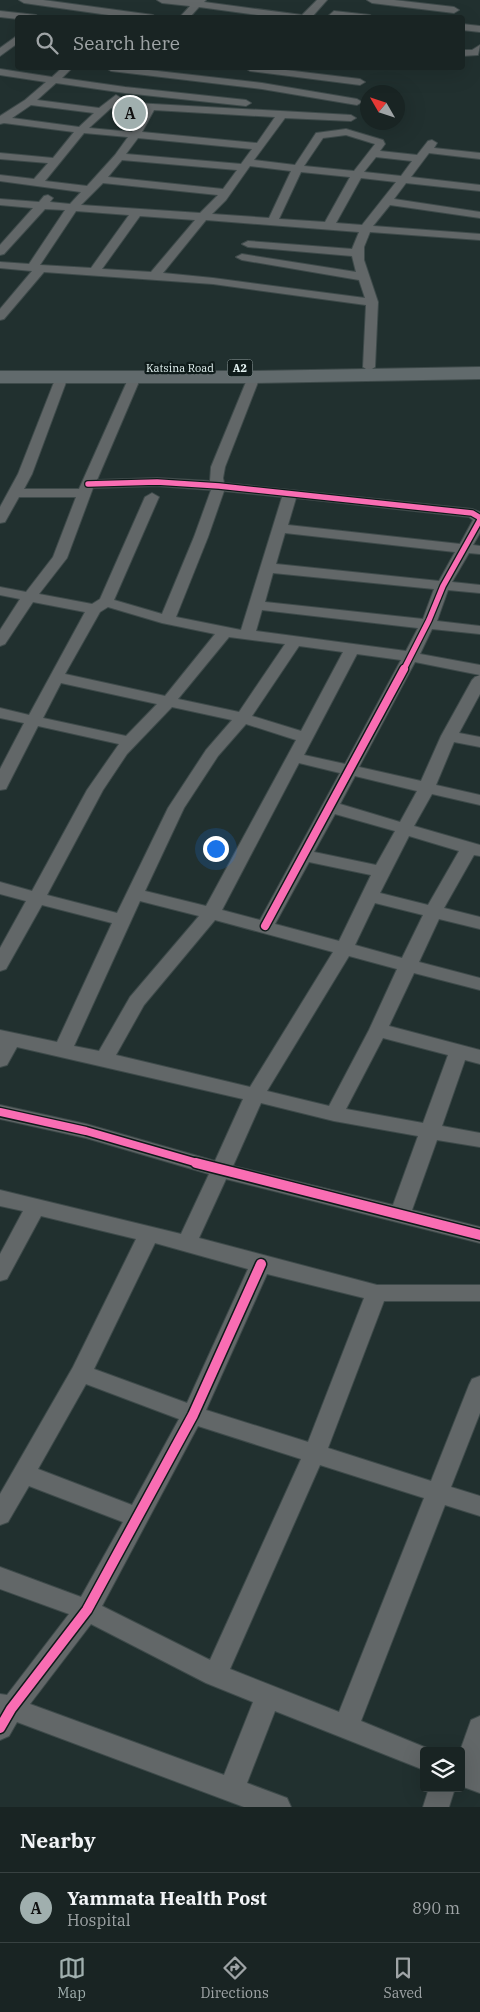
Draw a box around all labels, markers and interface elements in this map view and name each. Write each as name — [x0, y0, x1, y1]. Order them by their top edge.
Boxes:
search box — [15, 15, 465, 70]
icon: search — [33, 29, 61, 57]
text: Search here — [73, 31, 180, 55]
north arrow — [360, 85, 405, 130]
pin: A — [114, 94, 146, 132]
road number: A2 — [228, 359, 252, 376]
street label: Katsina Road — [146, 361, 214, 375]
your location — [203, 836, 229, 862]
map controls — [420, 1747, 465, 1792]
button: layers — [420, 1747, 465, 1792]
text: Nearby — [20, 1826, 96, 1854]
text: Yammata Health Post — [67, 1886, 267, 1910]
text: A — [30, 1898, 42, 1918]
text: 890 m — [412, 1898, 460, 1918]
text: Hospital — [67, 1910, 130, 1930]
tab: Map — [57, 1954, 86, 2002]
tab: Directions — [200, 1954, 269, 2002]
tab: Saved — [383, 1954, 423, 2002]

